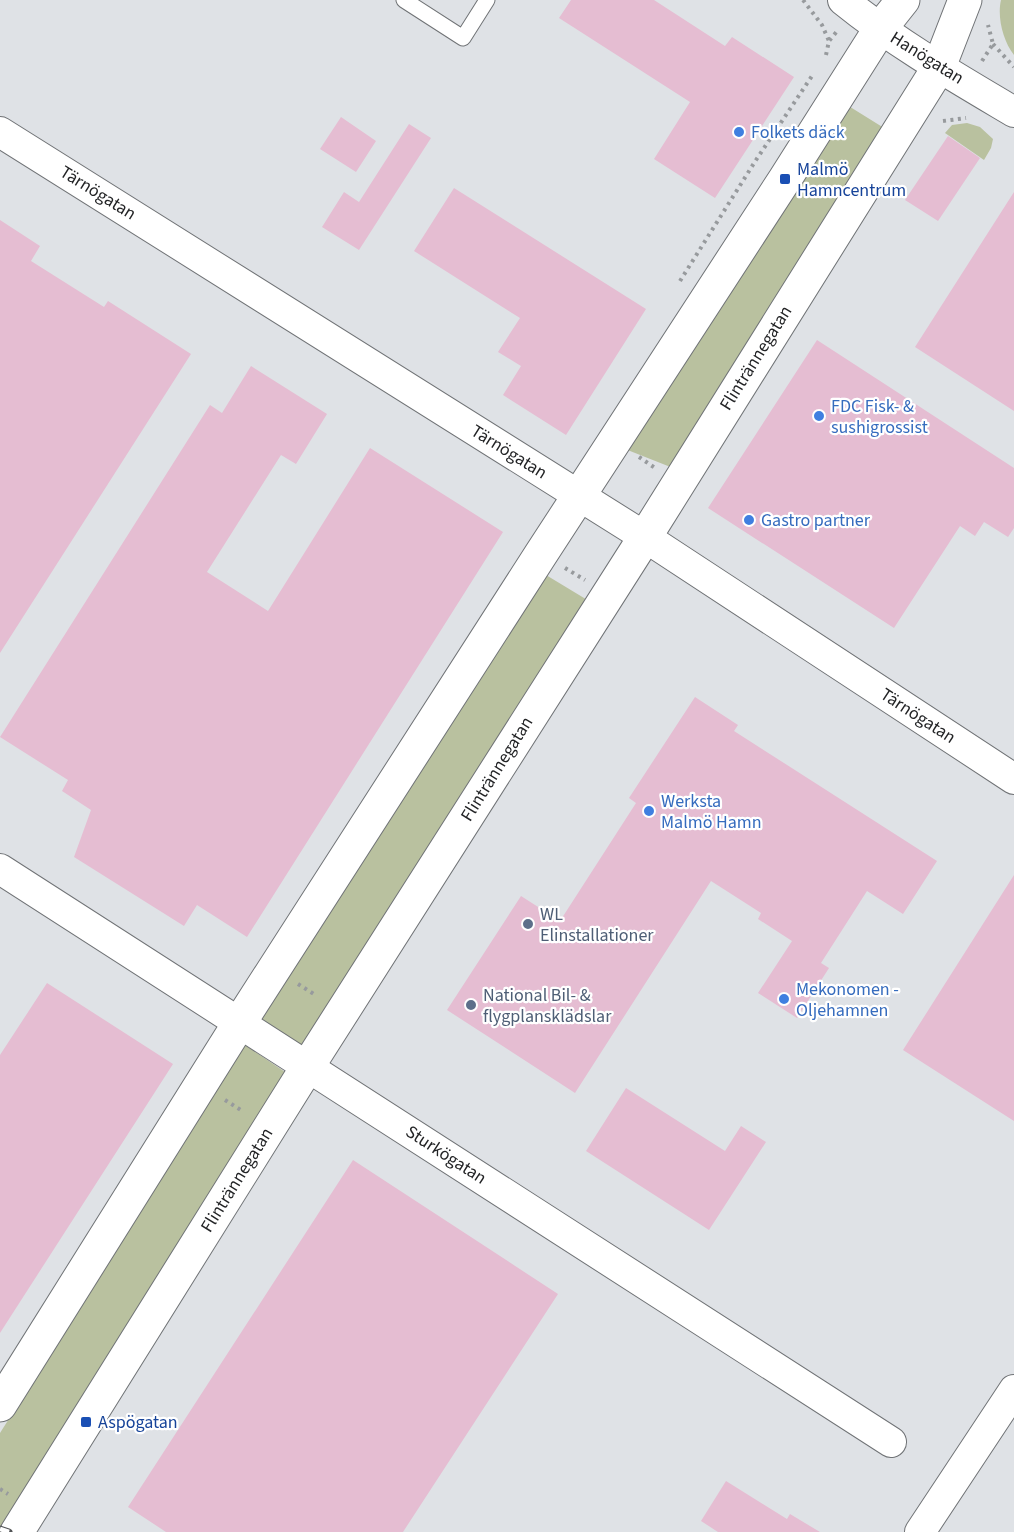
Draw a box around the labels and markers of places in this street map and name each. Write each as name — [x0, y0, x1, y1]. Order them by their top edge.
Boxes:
place label: Folkets däck — [751, 120, 845, 145]
marker: Folkets däck — [732, 125, 746, 139]
place label: Malmö Hamncentrum — [797, 157, 906, 203]
marker: Malmö Hamncentrum — [778, 172, 792, 186]
place label: FDC Fisk- & sushigrossist — [831, 394, 928, 440]
marker: FDC Fisk- & sushigrossist — [812, 409, 826, 423]
place label: Gastro partner — [761, 508, 871, 533]
marker: Gastro partner — [742, 513, 756, 527]
place label: Werksta Malmö Hamn — [661, 789, 762, 835]
marker: Werksta Malmö Hamn — [642, 804, 656, 818]
place label: WL Elinstallationer — [540, 902, 654, 948]
marker: WL Elinstallationer — [521, 917, 535, 931]
place label: Mekonomen - Oljehamnen — [796, 977, 899, 1023]
place label: National Bil- & flygplansklädslar — [483, 983, 612, 1029]
marker: Mekonomen - Oljehamnen — [777, 992, 791, 1006]
marker: National Bil- & flygplansklädslar — [464, 998, 478, 1012]
place label: Aspögatan — [98, 1410, 178, 1435]
marker: Aspögatan — [79, 1415, 93, 1429]

